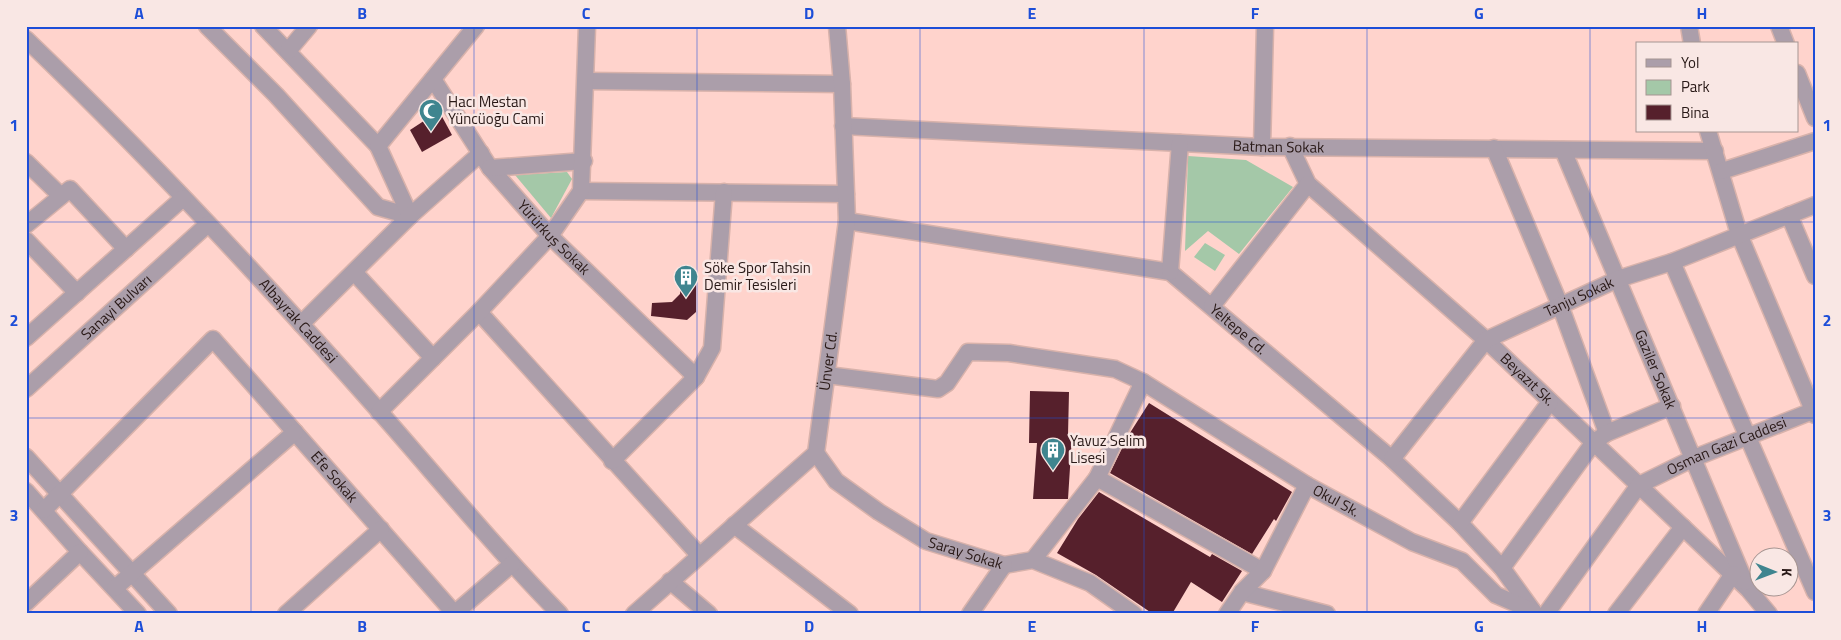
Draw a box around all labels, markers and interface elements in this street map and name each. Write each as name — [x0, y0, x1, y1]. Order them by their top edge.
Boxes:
text: A — [134, 1, 144, 25]
text: B — [357, 1, 367, 25]
text: C — [582, 1, 591, 25]
text: D — [804, 1, 814, 25]
text: E — [1028, 1, 1037, 25]
text: F — [1251, 1, 1260, 25]
text: G — [1474, 1, 1484, 25]
text: H — [1697, 1, 1707, 25]
legend — [1636, 42, 1798, 132]
text: Yol — [1681, 51, 1699, 74]
text: Park — [1681, 75, 1710, 98]
place label: Hacı Mestan Yüncüoğu Cami — [448, 90, 544, 130]
mosque icon: Hacı Mestan Yüncüoğu Cami — [418, 98, 444, 132]
text: Bina — [1681, 101, 1710, 124]
text: 1 — [10, 113, 18, 137]
text: 1 — [1823, 113, 1831, 137]
street label: Batman Sokak — [1232, 134, 1324, 159]
street label: Yürürkuş Sokak — [512, 194, 596, 280]
place label: Söke Spor Tahsin Demir Tesisleri — [704, 256, 811, 296]
building icon: Söke Spor Tahsin Demir Tesisleri — [673, 264, 699, 298]
street label: Sanayi Bulvarı — [75, 268, 157, 345]
street label: Tanju Sokak — [1540, 271, 1617, 323]
street label: Albayrak Caddesi — [254, 273, 343, 368]
street label: Yeltepe Cd. — [1205, 298, 1272, 360]
text: 2 — [10, 308, 18, 332]
text: 2 — [1823, 308, 1831, 332]
street label: Gaziler Sokak — [1629, 326, 1683, 412]
street label: Ünver Cd. — [812, 329, 843, 392]
street label: Beyazıt Sk. — [1495, 347, 1561, 411]
street label: Osman Gazi Caddesi — [1662, 410, 1790, 481]
place label: Yavuz Selim Lisesi — [1070, 429, 1145, 469]
building icon: Yavuz Selim Lisesi — [1040, 437, 1066, 471]
street label: Efe Sokak — [306, 446, 364, 507]
street label: Okul Sk. — [1309, 478, 1364, 522]
text: 3 — [10, 503, 18, 527]
text: 3 — [1823, 503, 1831, 527]
street label: Saray Sokak — [926, 530, 1006, 575]
north arrow — [1748, 548, 1798, 598]
text: K — [1777, 568, 1798, 577]
text: A — [134, 614, 144, 638]
text: B — [357, 614, 367, 638]
text: C — [582, 614, 591, 638]
text: D — [804, 614, 814, 638]
text: E — [1028, 614, 1037, 638]
text: F — [1251, 614, 1260, 638]
text: G — [1474, 614, 1484, 638]
text: H — [1697, 614, 1707, 638]

